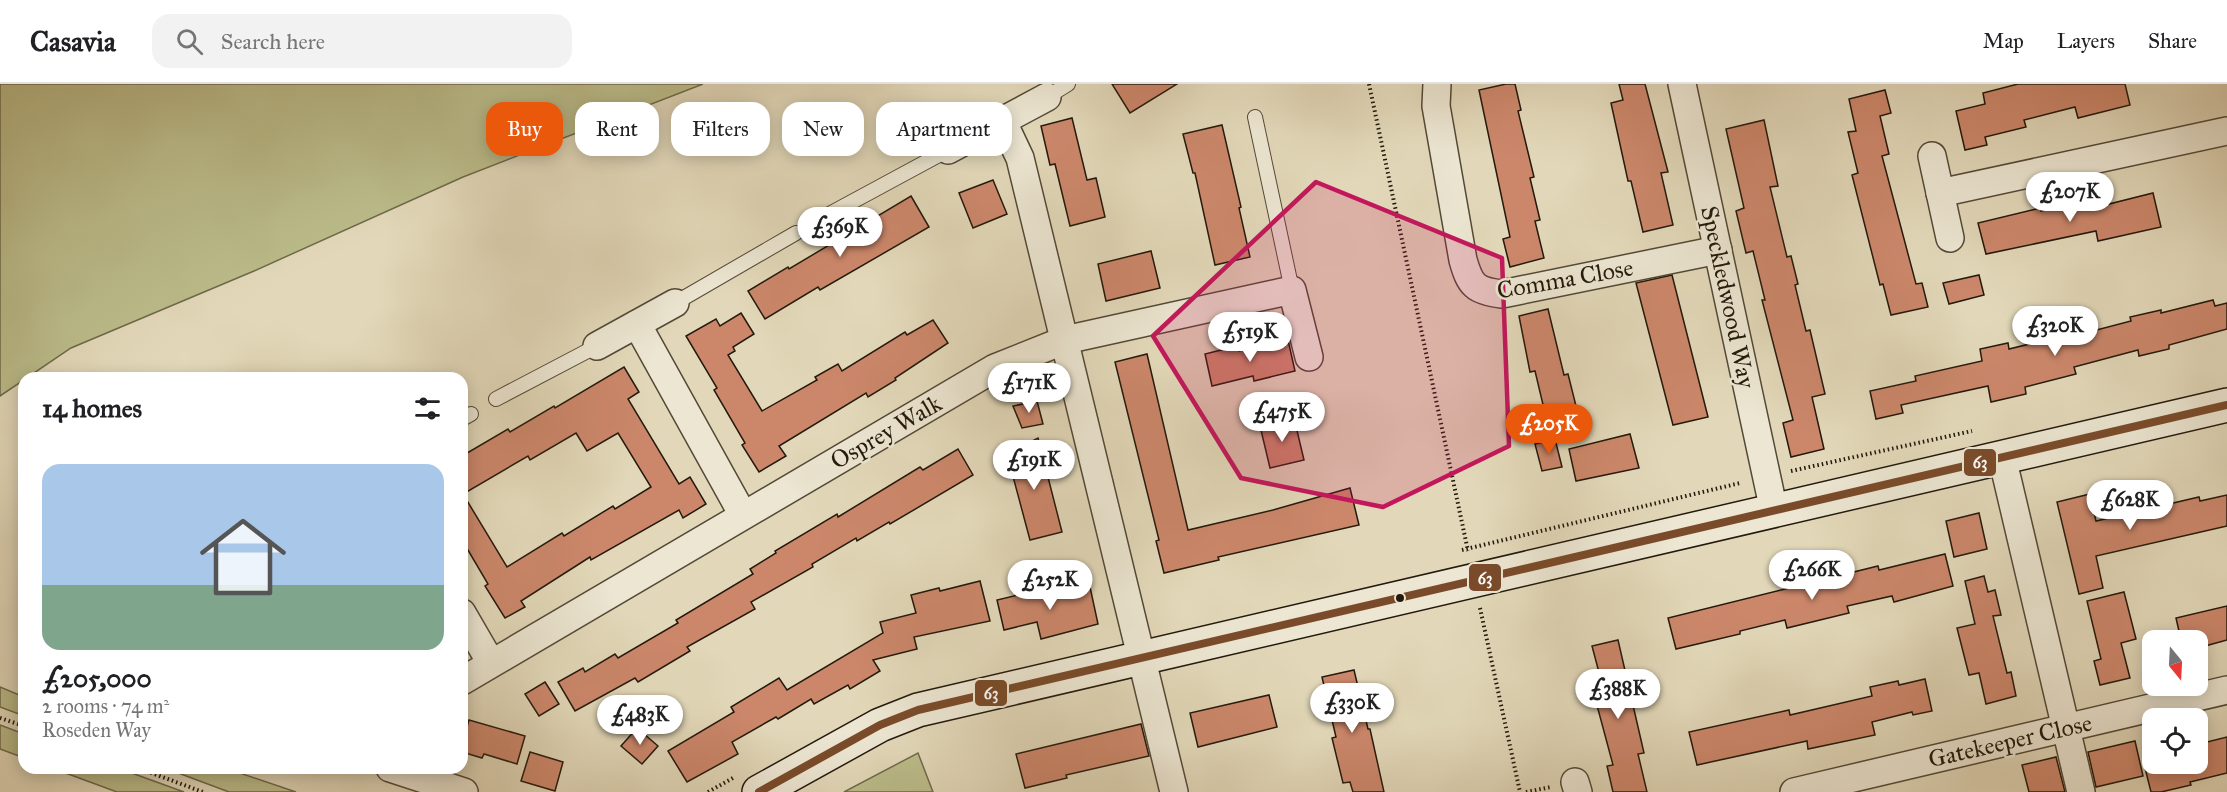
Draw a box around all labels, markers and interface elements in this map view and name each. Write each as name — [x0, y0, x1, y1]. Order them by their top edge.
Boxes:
search box — [152, 14, 572, 68]
text: Casavia — [30, 24, 116, 59]
icon: search — [173, 25, 206, 58]
text: Search here — [221, 28, 325, 55]
text: Map — [1983, 28, 2024, 54]
text: Layers — [2057, 28, 2115, 54]
text: Share — [2148, 28, 2197, 54]
chip: Buy — [486, 102, 563, 156]
chip: Rent — [575, 102, 659, 156]
chip: Filters — [671, 102, 770, 156]
chip: New — [782, 102, 864, 156]
chip: Apartment — [876, 102, 1012, 156]
pin: £207K — [2028, 172, 2112, 223]
text: £207K — [2040, 179, 2100, 203]
street label: Speckledwood Way — [1694, 203, 1762, 392]
pin: £369K — [798, 207, 882, 258]
text: £369K — [811, 214, 869, 238]
street label: Comma Close — [1494, 252, 1636, 306]
pin: £320K — [2013, 306, 2097, 357]
pin: £519K — [1208, 312, 1292, 363]
text: £320K — [2026, 313, 2084, 337]
text: £519K — [1222, 319, 1278, 343]
pin: £171K — [987, 363, 1071, 414]
text: £171K — [1002, 370, 1056, 394]
street label: Osprey Walk — [825, 388, 948, 476]
text: 14 homes — [42, 392, 142, 424]
icon: filters — [411, 392, 444, 425]
pin: £475K — [1240, 392, 1324, 443]
text: £475K — [1253, 399, 1311, 423]
pin: £205K — [1507, 404, 1591, 455]
text: £205K — [1520, 411, 1578, 435]
pin: £191K — [992, 440, 1076, 491]
text: £191K — [1007, 447, 1061, 471]
line badge: 63 — [1963, 448, 1997, 477]
text: 63 — [1973, 453, 1987, 473]
pin: £628K — [2088, 480, 2172, 531]
text: £628K — [2101, 487, 2159, 511]
icon: home — [189, 503, 297, 611]
pin: £266K — [1770, 550, 1854, 601]
text: £266K — [1783, 557, 1841, 581]
pin: £252K — [1008, 560, 1092, 611]
line badge: 63 — [1468, 563, 1502, 592]
text: £252K — [1022, 567, 1078, 591]
text: 63 — [1478, 569, 1492, 589]
unlabelled marker — [1394, 592, 1406, 604]
north arrow — [2142, 630, 2208, 696]
map controls — [2142, 630, 2208, 774]
text: £205,000 — [42, 662, 152, 694]
pin: £388K — [1576, 669, 1660, 720]
text: £388K — [1589, 676, 1647, 700]
line badge: 63 — [974, 679, 1008, 707]
pin: £330K — [1310, 683, 1394, 734]
text: 63 — [984, 684, 998, 704]
text: £330K — [1324, 690, 1380, 714]
text: 2 rooms · 74 m² — [42, 694, 169, 718]
pin: £483K — [598, 695, 682, 746]
text: £483K — [611, 702, 669, 726]
street label: Gatekeeper Close — [1925, 708, 2095, 774]
button: locate — [2142, 708, 2208, 774]
text: Roseden Way — [42, 718, 151, 742]

